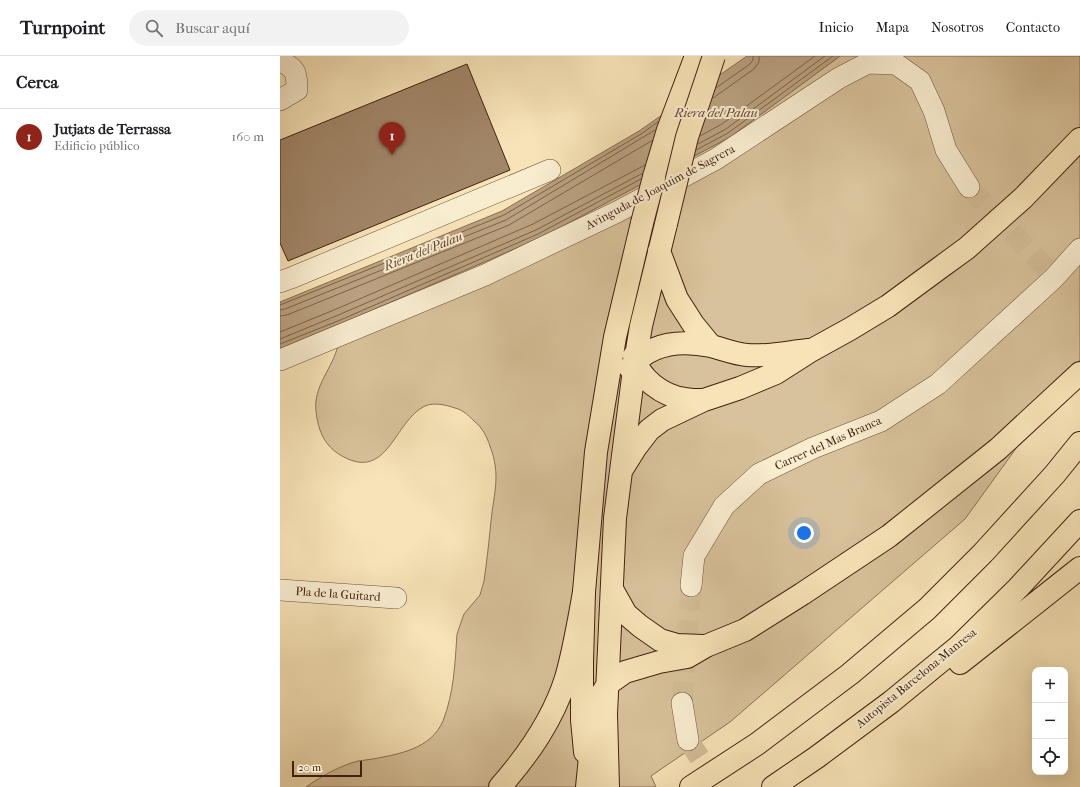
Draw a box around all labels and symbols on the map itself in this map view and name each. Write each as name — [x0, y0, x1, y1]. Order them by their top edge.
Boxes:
water label: Riera del Palau — [673, 105, 758, 120]
pin: 1 — [379, 122, 405, 155]
street label: Avinguda de Joaquim de Sagrera — [582, 141, 737, 233]
water label: Riera del Palau — [381, 228, 465, 274]
street label: Carrer del Mas Branca — [772, 413, 884, 473]
your location — [794, 523, 814, 543]
street label: Pla de la Guitard — [295, 584, 381, 604]
street label: Autopista Barcelona-Manresa — [852, 625, 979, 731]
scale bar — [292, 759, 362, 778]

